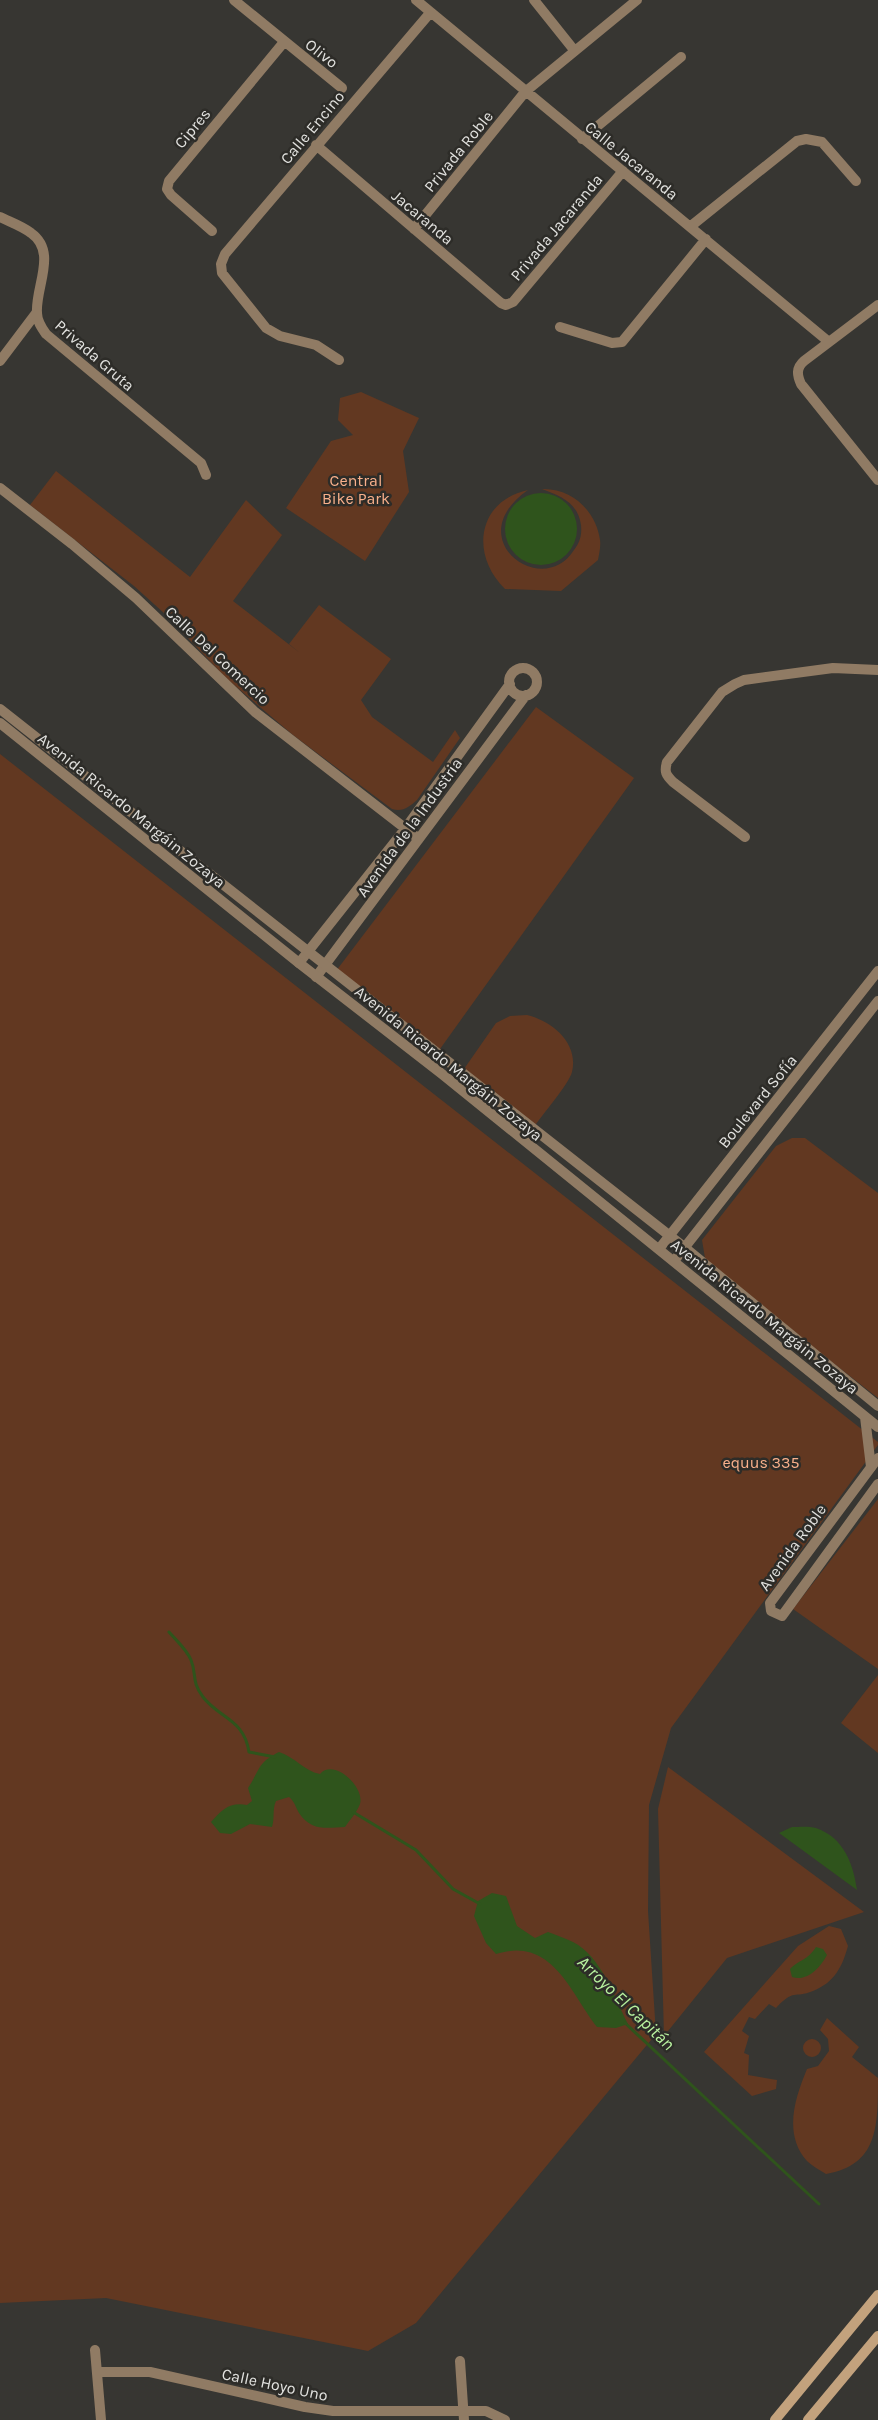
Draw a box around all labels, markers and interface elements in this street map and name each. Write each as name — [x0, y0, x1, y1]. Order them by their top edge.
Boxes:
street label: Olivo — [302, 35, 342, 72]
street label: Calle Encino — [276, 87, 348, 168]
street label: Cipres — [170, 104, 215, 152]
street label: Privada Roble — [420, 107, 497, 196]
street label: Calle Jacaranda — [581, 117, 682, 204]
street label: Privada Jacaranda — [506, 170, 606, 284]
street label: Jacaranda — [388, 186, 457, 249]
street label: Privada Gruta — [51, 316, 138, 395]
park label: Central Bike Park — [322, 471, 390, 508]
street label: Calle Del Comercio — [161, 602, 274, 709]
street label: Avenida Ricardo Margáin Zozaya — [34, 729, 229, 892]
street label: Avenida de la Industria — [353, 754, 466, 901]
street label: Avenida Ricardo Margáin Zozaya — [351, 982, 546, 1145]
street label: Boulevard Sofía — [714, 1051, 801, 1152]
street label: Avenida Ricardo Margáin Zozaya — [667, 1235, 862, 1398]
park label: equus 335 — [722, 1453, 800, 1472]
street label: Avenida Roble — [755, 1500, 830, 1594]
water label: Arroyo El Capitán — [573, 1951, 679, 2055]
street label: Calle Hoyo Uno — [220, 2364, 330, 2405]

